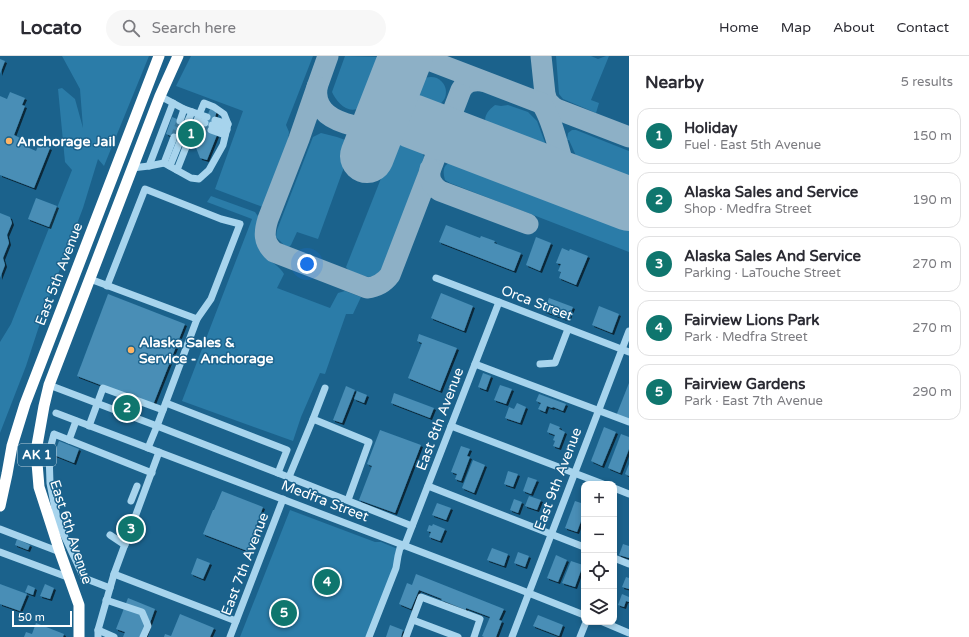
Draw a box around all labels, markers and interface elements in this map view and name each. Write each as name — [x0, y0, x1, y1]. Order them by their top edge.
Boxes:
search box — [106, 10, 386, 46]
text: Locato — [20, 17, 82, 39]
icon: search — [120, 17, 142, 39]
text: Search here — [152, 19, 236, 37]
text: Home — [719, 19, 759, 36]
text: Map — [781, 19, 811, 36]
text: About — [833, 19, 875, 36]
text: Contact — [897, 19, 949, 36]
text: Nearby — [645, 72, 704, 93]
text: 5 results — [901, 74, 953, 90]
pin: 1 — [178, 119, 204, 149]
text: Holiday — [684, 119, 738, 137]
text: 1 — [655, 128, 663, 144]
text: 150 m — [912, 128, 952, 144]
place label: Anchorage Jail — [17, 133, 115, 150]
marker: Anchorage Jail — [4, 136, 14, 146]
text: Fuel · East 5th Avenue — [684, 137, 821, 153]
text: Alaska Sales and Service — [684, 183, 858, 201]
text: 2 — [655, 192, 663, 208]
text: 190 m — [912, 192, 952, 208]
text: Shop · Medfra Street — [684, 201, 812, 217]
street label: East 5th Avenue — [32, 220, 86, 328]
text: Alaska Sales And Service — [684, 247, 861, 265]
your location — [297, 254, 317, 274]
text: 3 — [655, 256, 663, 272]
text: 270 m — [912, 256, 952, 272]
text: Parking · LaTouche Street — [684, 265, 841, 281]
street label: Orca Street — [499, 282, 576, 325]
text: Fairview Lions Park — [684, 311, 820, 329]
text: 4 — [655, 320, 663, 336]
text: 270 m — [912, 320, 952, 336]
text: Park · Medfra Street — [684, 329, 808, 345]
place label: Alaska Sales & Service - Anchorage — [139, 334, 274, 367]
marker: Alaska Sales & Service - Anchorage — [126, 345, 136, 355]
street label: East 8th Avenue — [413, 365, 467, 473]
text: Fairview Gardens — [684, 375, 805, 393]
text: 5 — [655, 384, 663, 400]
text: 290 m — [912, 384, 952, 400]
pin: 2 — [114, 393, 140, 423]
text: Park · East 7th Avenue — [684, 393, 823, 409]
street label: East 9th Avenue — [531, 425, 585, 533]
road number: AK 1 — [18, 444, 56, 466]
street label: Medfra Street — [279, 477, 372, 526]
street label: East 6th Avenue — [46, 478, 96, 586]
map controls — [581, 481, 617, 625]
button: + — [581, 481, 617, 517]
street label: East 7th Avenue — [218, 510, 272, 618]
pin: 3 — [118, 514, 144, 544]
button: − — [581, 517, 617, 553]
button: locate — [581, 553, 617, 589]
pin: 4 — [314, 567, 340, 597]
button: layers — [581, 589, 617, 625]
pin: 5 — [271, 598, 297, 628]
scale bar — [12, 609, 72, 628]
text: 50 m — [18, 611, 45, 624]

